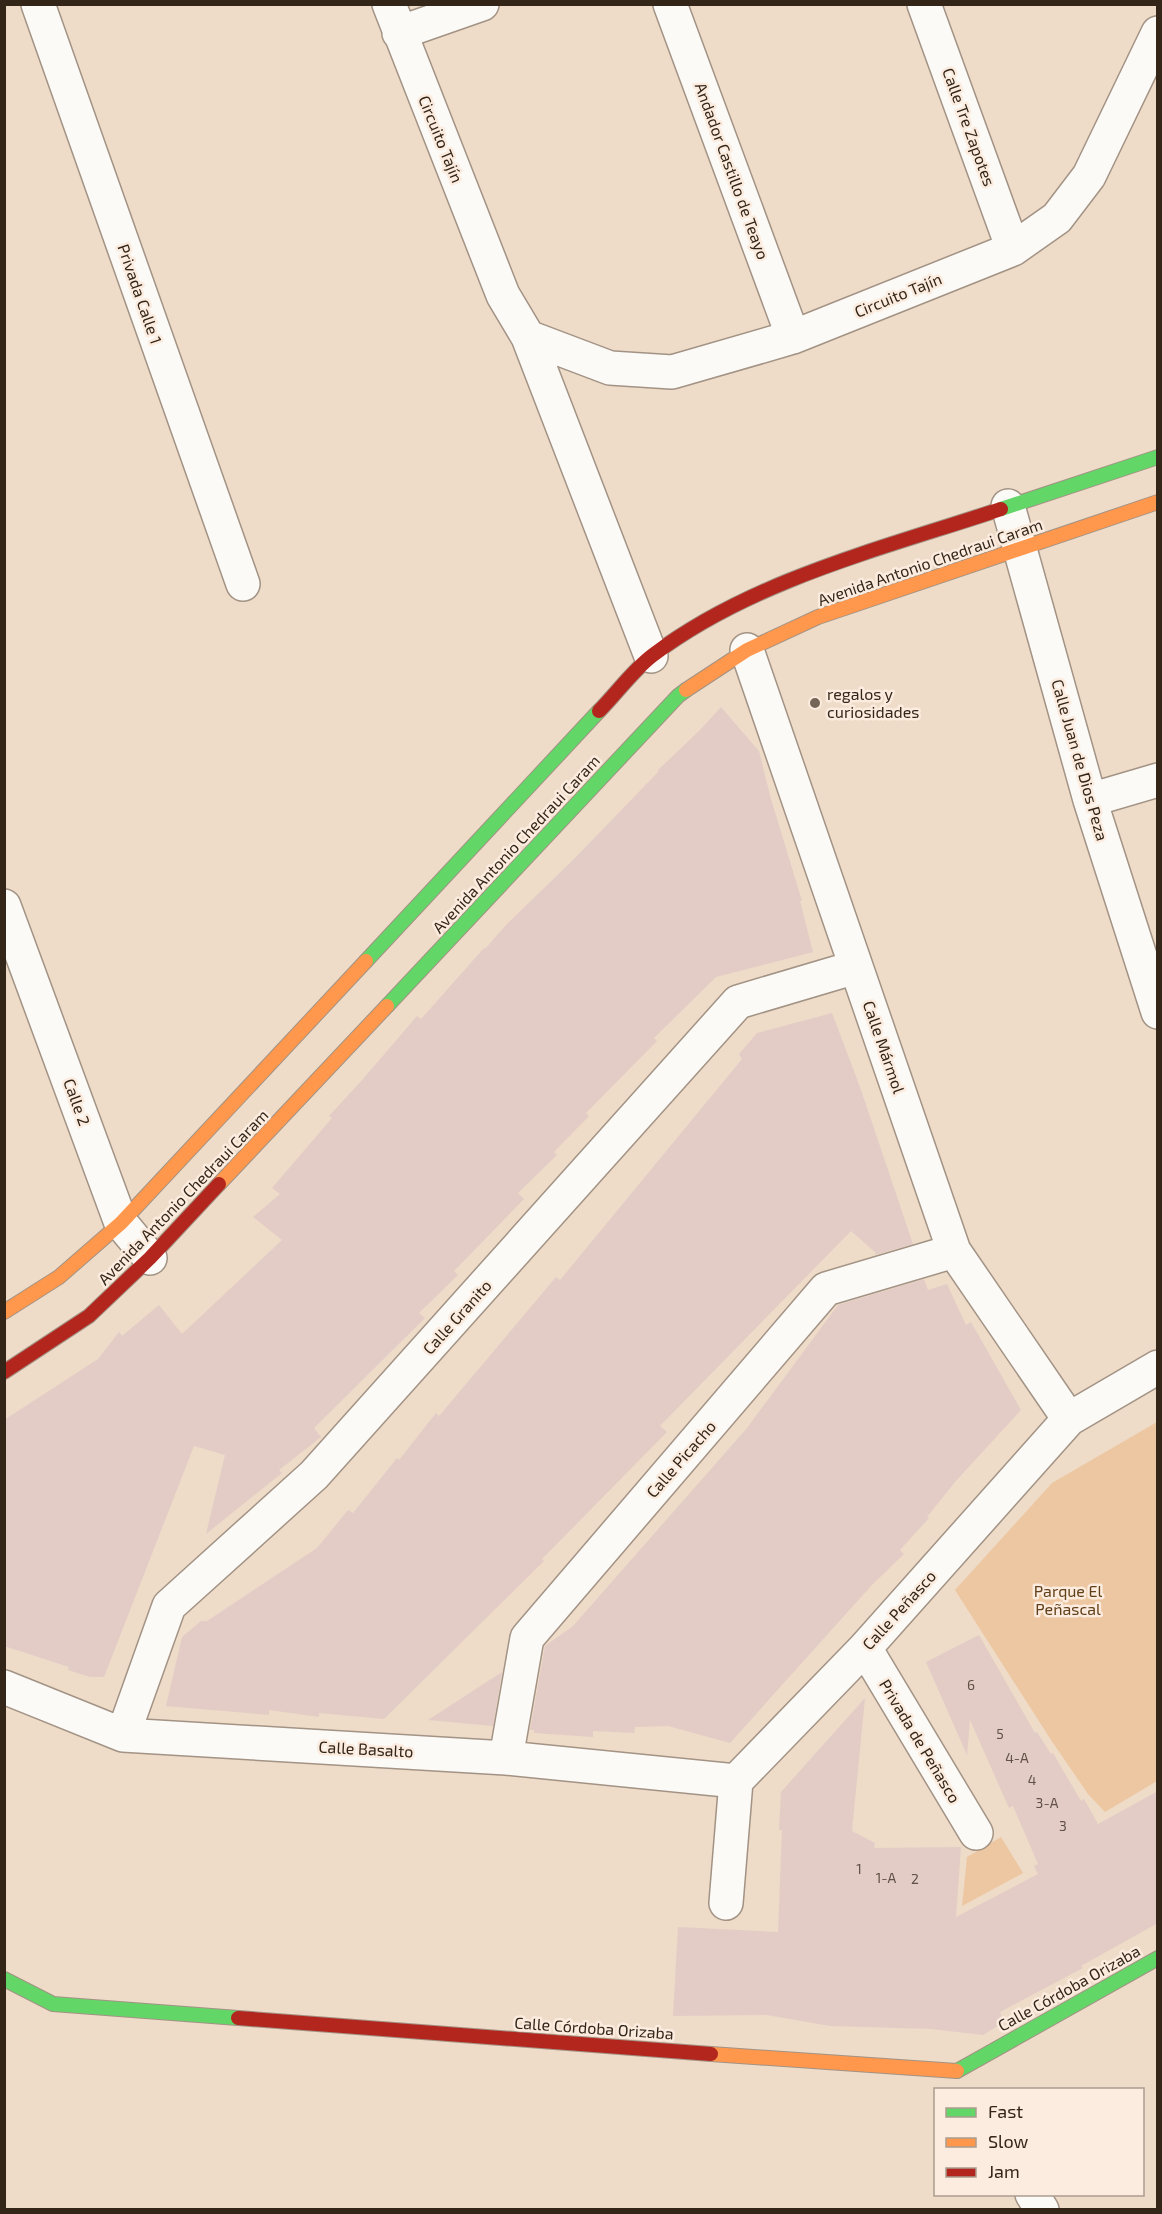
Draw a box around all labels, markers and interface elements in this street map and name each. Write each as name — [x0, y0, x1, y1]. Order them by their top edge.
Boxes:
street label: Calle Tre Zapotes — [939, 65, 1000, 189]
street label: Andador Castillo de Teayo — [692, 80, 773, 262]
street label: Circuito Tajín — [414, 92, 468, 186]
street label: Privada Calle 1 — [114, 241, 166, 346]
street label: Circuito Tajín — [851, 268, 945, 322]
street label: Avenida Antonio Chedraui Caram — [815, 514, 1045, 609]
street label: Calle Juan de Dios Peza — [1048, 677, 1113, 843]
place label: regalos y curiosidades — [827, 684, 919, 721]
marker: regalos y curiosidades — [808, 696, 822, 710]
street label: Avenida Antonio Chedraui Caram — [428, 751, 603, 937]
street label: Calle Mármol — [860, 998, 909, 1096]
street label: Calle 2 — [60, 1076, 95, 1128]
street label: Avenida Antonio Chedraui Caram — [94, 1105, 272, 1288]
street label: Calle Granito — [418, 1276, 495, 1358]
street label: Calle Picacho — [642, 1416, 719, 1501]
street label: Calle Peñasco — [858, 1566, 939, 1653]
park label: Parque El Peñascal — [1034, 1581, 1103, 1618]
street label: Privada de Peñasco — [876, 1676, 965, 1806]
house number: 6 — [967, 1676, 975, 1693]
house number: 5 — [996, 1725, 1004, 1742]
street label: Calle Basalto — [318, 1737, 414, 1760]
house number: 4-A — [1005, 1749, 1029, 1766]
house number: 4 — [1028, 1771, 1036, 1788]
house number: 3-A — [1036, 1794, 1059, 1811]
house number: 3 — [1059, 1817, 1067, 1834]
house number: 1 — [856, 1860, 862, 1877]
house number: 1-A — [876, 1869, 897, 1886]
house number: 2 — [911, 1870, 919, 1887]
street label: Calle Córdoba Orizaba — [994, 1941, 1143, 2035]
street label: Calle Córdoba Orizaba — [514, 2012, 674, 2043]
legend — [934, 2088, 1144, 2196]
text: Fast — [988, 2100, 1023, 2122]
text: Slow — [988, 2130, 1029, 2152]
text: Jam — [988, 2160, 1020, 2182]

